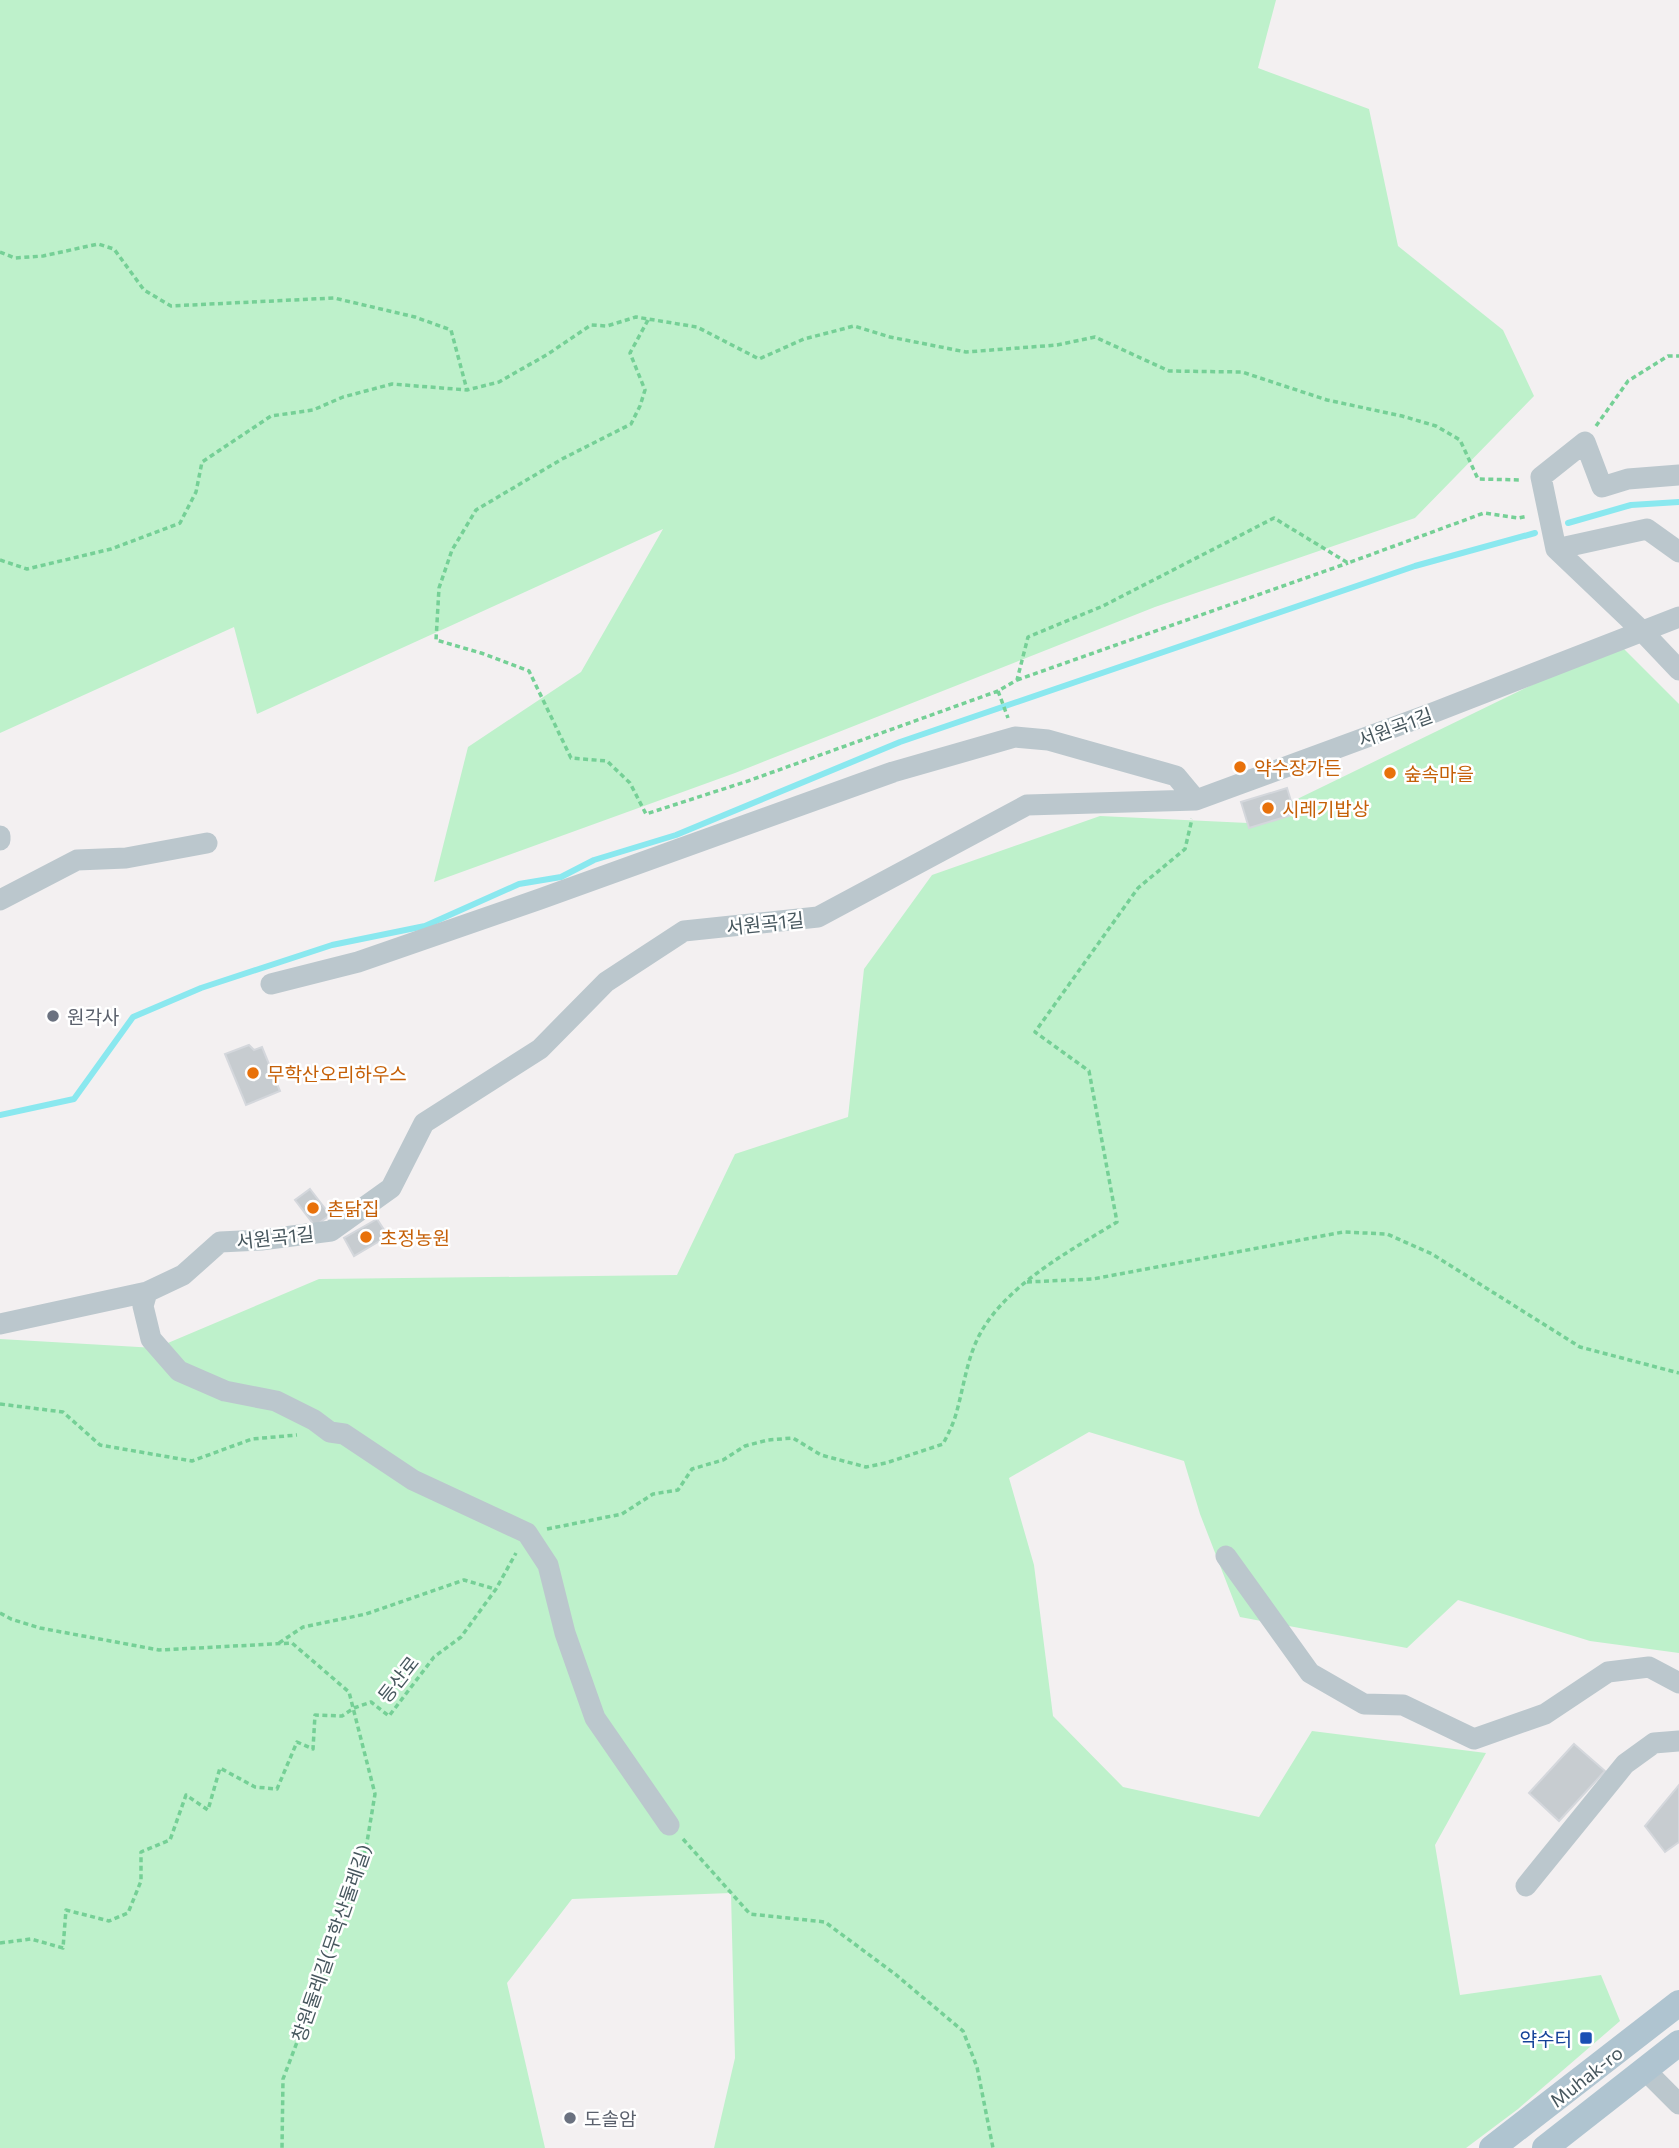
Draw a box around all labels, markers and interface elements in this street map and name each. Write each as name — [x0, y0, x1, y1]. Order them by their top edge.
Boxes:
street label: 서원곡1길 — [1354, 703, 1436, 751]
place label: 약수장가든 — [1254, 756, 1341, 779]
marker: 약수장가든 — [1232, 759, 1248, 775]
place label: 숲속마을 — [1404, 762, 1474, 785]
marker: 숲속마을 — [1382, 765, 1398, 781]
place label: 시레기밥상 — [1282, 797, 1369, 820]
marker: 시레기밥상 — [1260, 800, 1276, 816]
street label: 서원곡1길 — [725, 907, 805, 939]
place label: 원각사 — [67, 1005, 119, 1028]
marker: 원각사 — [45, 1008, 61, 1024]
place label: 무학산오리하우스 — [267, 1062, 407, 1085]
marker: 무학산오리하우스 — [245, 1065, 261, 1081]
place label: 촌닭집 — [327, 1197, 379, 1220]
marker: 촌닭집 — [305, 1200, 321, 1216]
street label: 서원곡1길 — [235, 1221, 315, 1253]
place label: 초정농원 — [380, 1226, 450, 1249]
marker: 초정농원 — [358, 1229, 374, 1245]
street label: 등산로 — [373, 1651, 423, 1707]
street label: 창원둘레길(무학산둘레길) — [286, 1841, 376, 2045]
place label: 약수터 — [1520, 2027, 1572, 2050]
marker: 약수터 — [1578, 2030, 1594, 2046]
street label: Muhak-ro — [1545, 2040, 1627, 2112]
place label: 도솔암 — [584, 2107, 637, 2130]
marker: 도솔암 — [562, 2110, 578, 2126]

